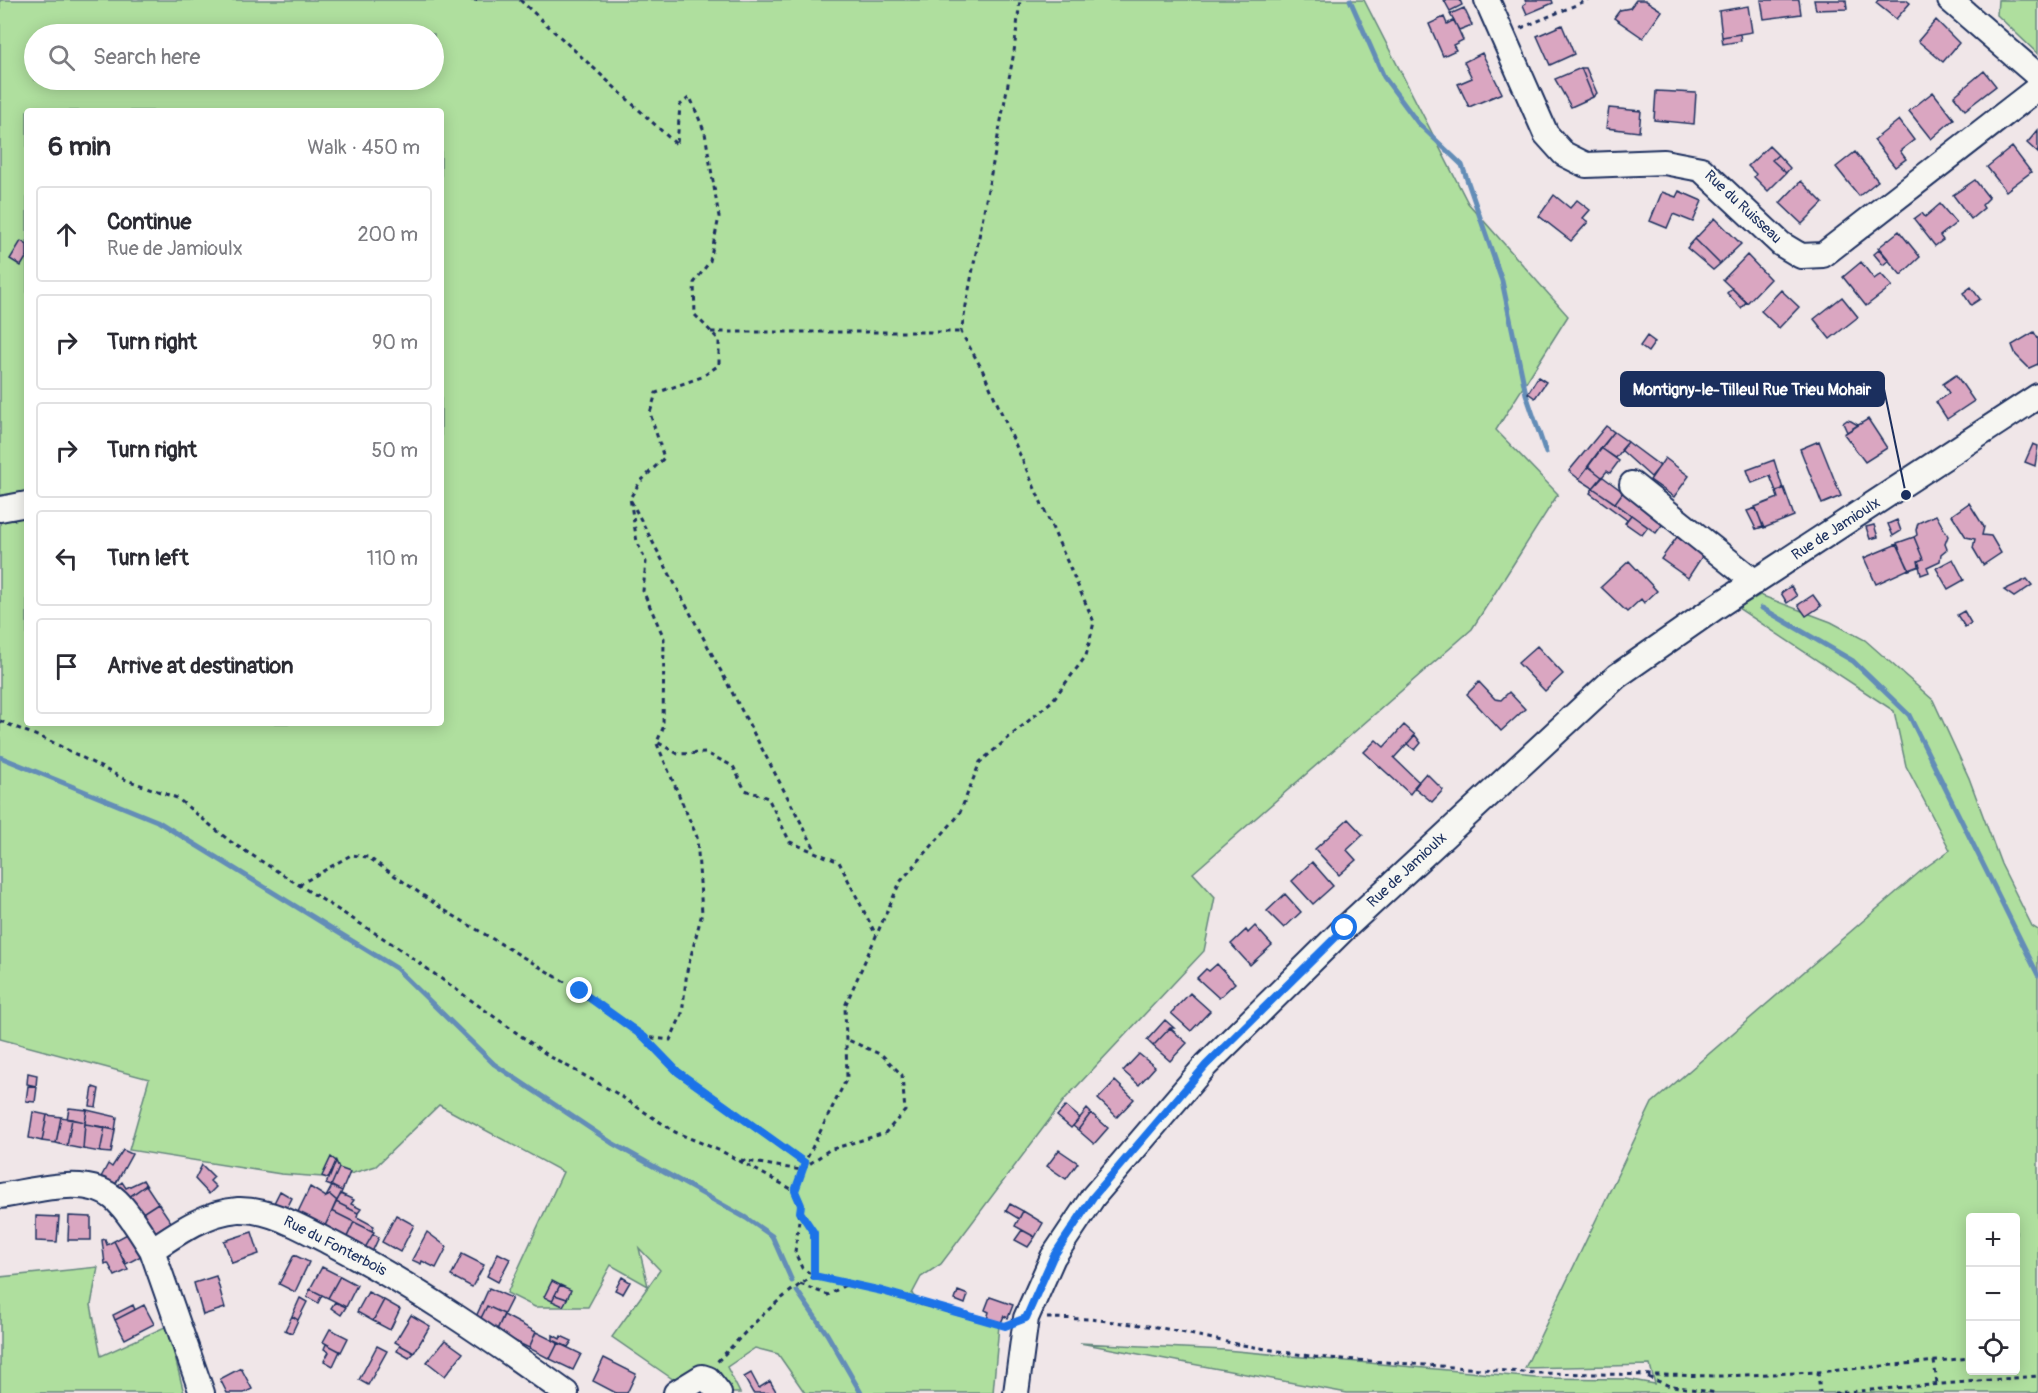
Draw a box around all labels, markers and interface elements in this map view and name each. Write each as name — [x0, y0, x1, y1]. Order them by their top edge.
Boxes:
search box — [24, 24, 444, 90]
icon: search — [45, 41, 78, 74]
text: Search here — [93, 43, 200, 71]
text: 6 min — [48, 131, 111, 163]
text: Walk · 450 m — [307, 135, 420, 160]
street label: Rue du Ruisseau — [1700, 166, 1786, 248]
text: Continue — [107, 208, 191, 236]
icon: ahead — [50, 218, 83, 251]
text: 200 m — [357, 222, 418, 247]
text: Rue de Jamioulx — [107, 236, 243, 261]
icon: right — [50, 326, 83, 359]
text: Turn right — [107, 328, 197, 356]
text: 90 m — [372, 330, 418, 355]
callout: Montigny-le-Tilleul Rue Trieu Mohair — [1621, 372, 1884, 406]
text: Montigny-le-Tilleul Rue Trieu Mohair — [1633, 380, 1871, 400]
icon: right — [50, 434, 83, 467]
text: Turn right — [107, 436, 197, 464]
text: 50 m — [371, 438, 418, 463]
street label: Rue de Jamioulx — [1788, 493, 1884, 565]
icon: left — [50, 542, 83, 575]
text: Turn left — [107, 544, 189, 572]
text: 110 m — [367, 546, 418, 571]
icon: arrive — [50, 650, 83, 683]
text: Arrive at destination — [107, 652, 293, 680]
street label: Rue de Jamioulx — [1363, 828, 1451, 912]
route start — [1331, 914, 1357, 940]
route end — [566, 977, 592, 1003]
street label: Rue du Fonterbois — [280, 1212, 390, 1280]
map controls — [1966, 1213, 2020, 1375]
button: + — [1966, 1213, 2020, 1267]
button: − — [1966, 1267, 2020, 1321]
button: locate — [1966, 1321, 2020, 1375]

